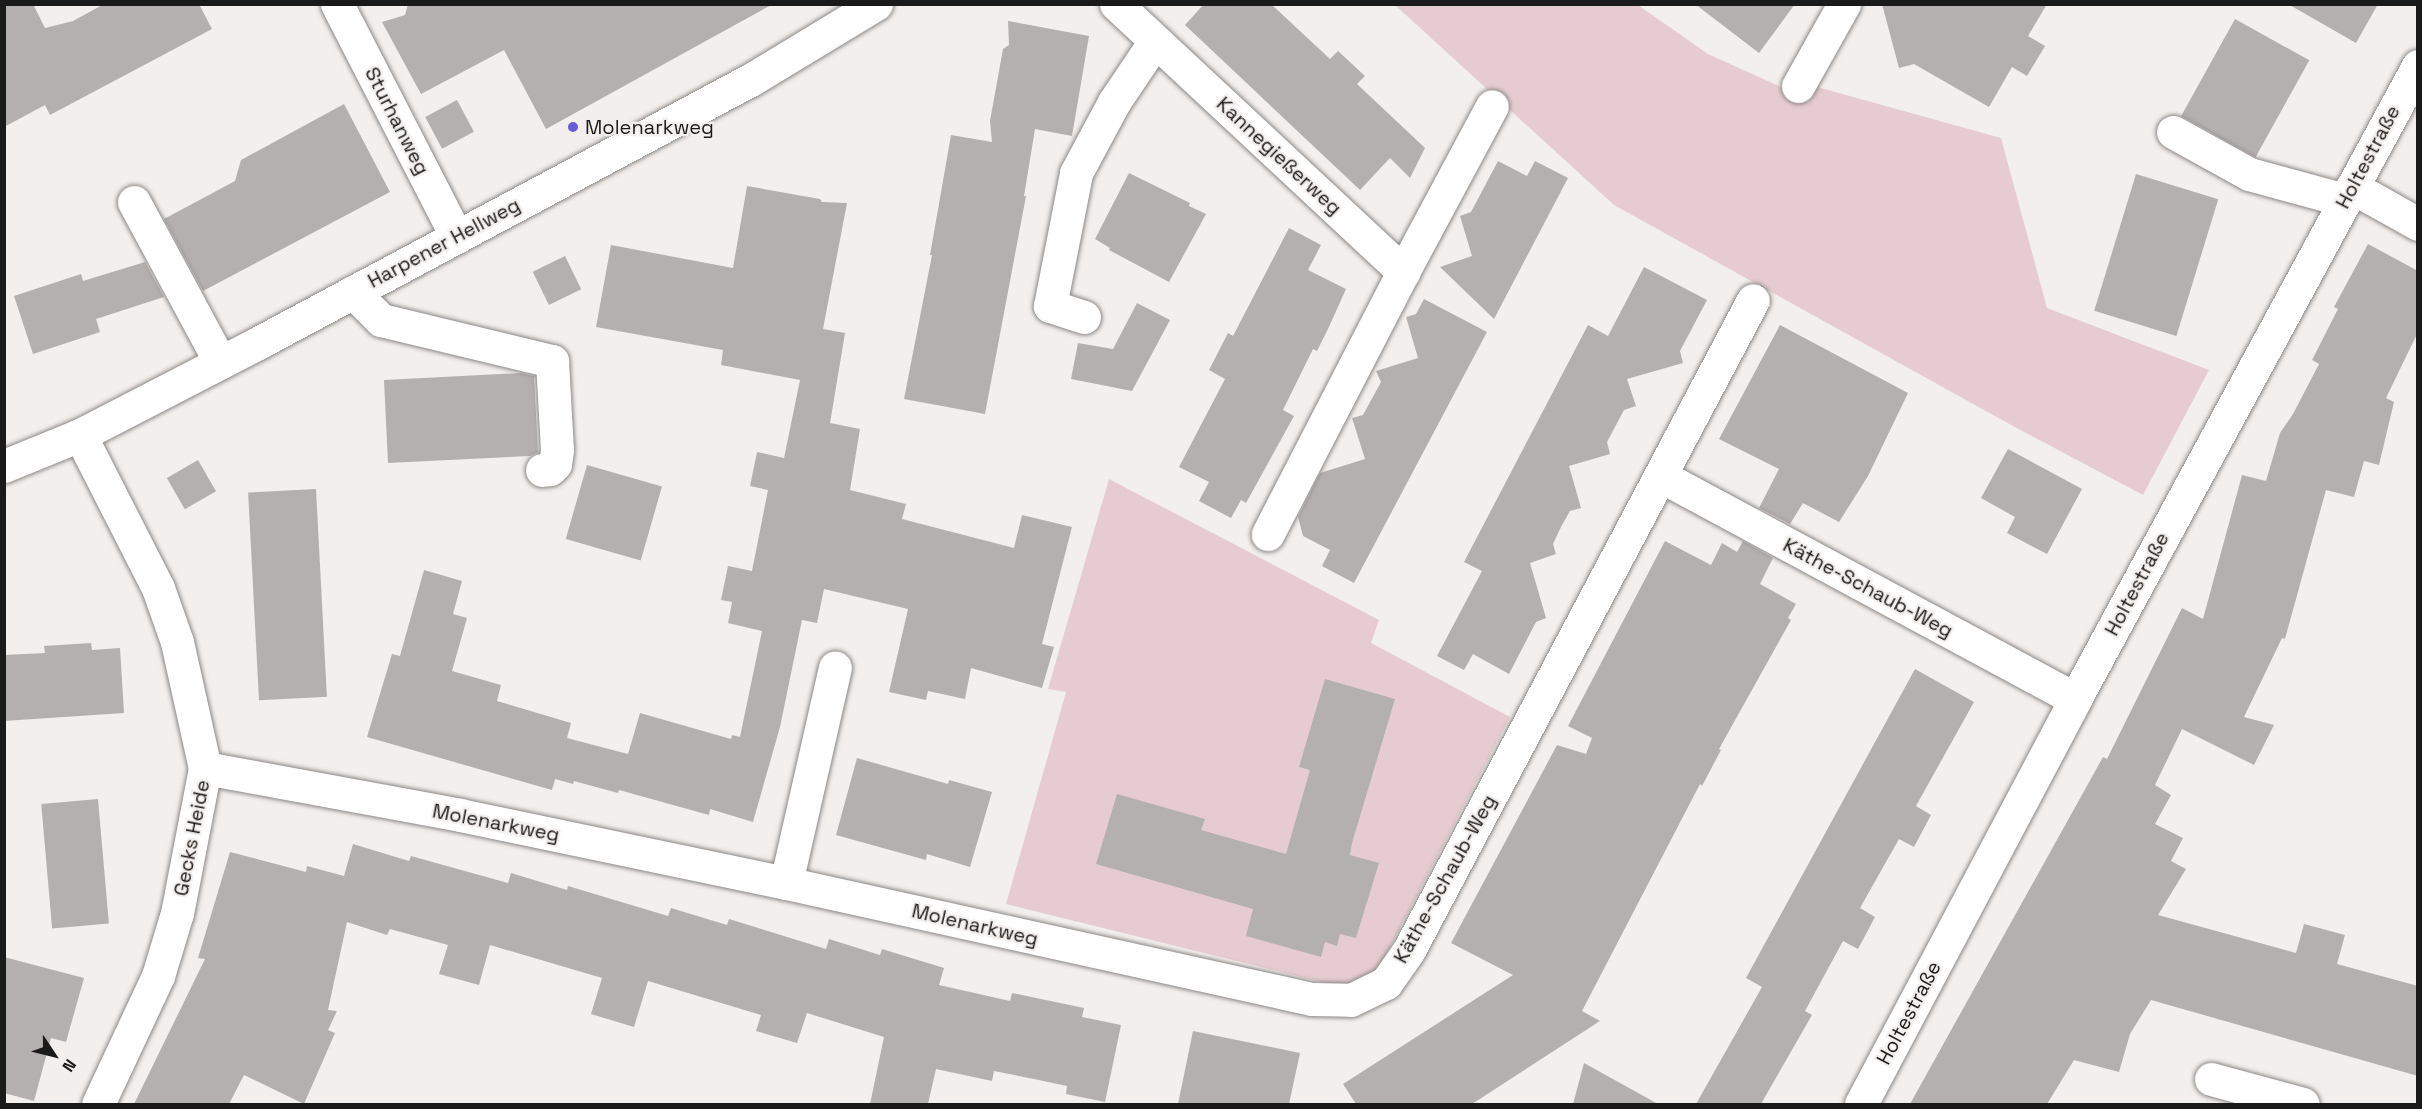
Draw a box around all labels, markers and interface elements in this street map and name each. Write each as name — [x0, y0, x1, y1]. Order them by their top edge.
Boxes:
street label: Sturhanweg — [360, 63, 434, 179]
street label: Kannegießerweg — [1212, 92, 1346, 220]
street label: Holtestraße — [2331, 101, 2405, 213]
place label: Molenarkweg — [585, 115, 714, 139]
marker: Molenarkweg — [566, 120, 580, 134]
street label: Harpener Hellweg — [364, 193, 524, 293]
street label: Holtestraße — [2100, 528, 2174, 640]
street label: Käthe-Schaub-Weg — [1779, 533, 1957, 643]
street label: Gecks Heide — [169, 778, 215, 898]
street label: Käthe-Schaub-Weg — [1389, 791, 1501, 967]
street label: Molenarkweg — [430, 799, 562, 847]
street label: Molenarkweg — [909, 899, 1041, 951]
street label: Holtestraße — [1872, 957, 1946, 1069]
north arrow — [24, 1025, 84, 1085]
text: N — [57, 1055, 81, 1076]

